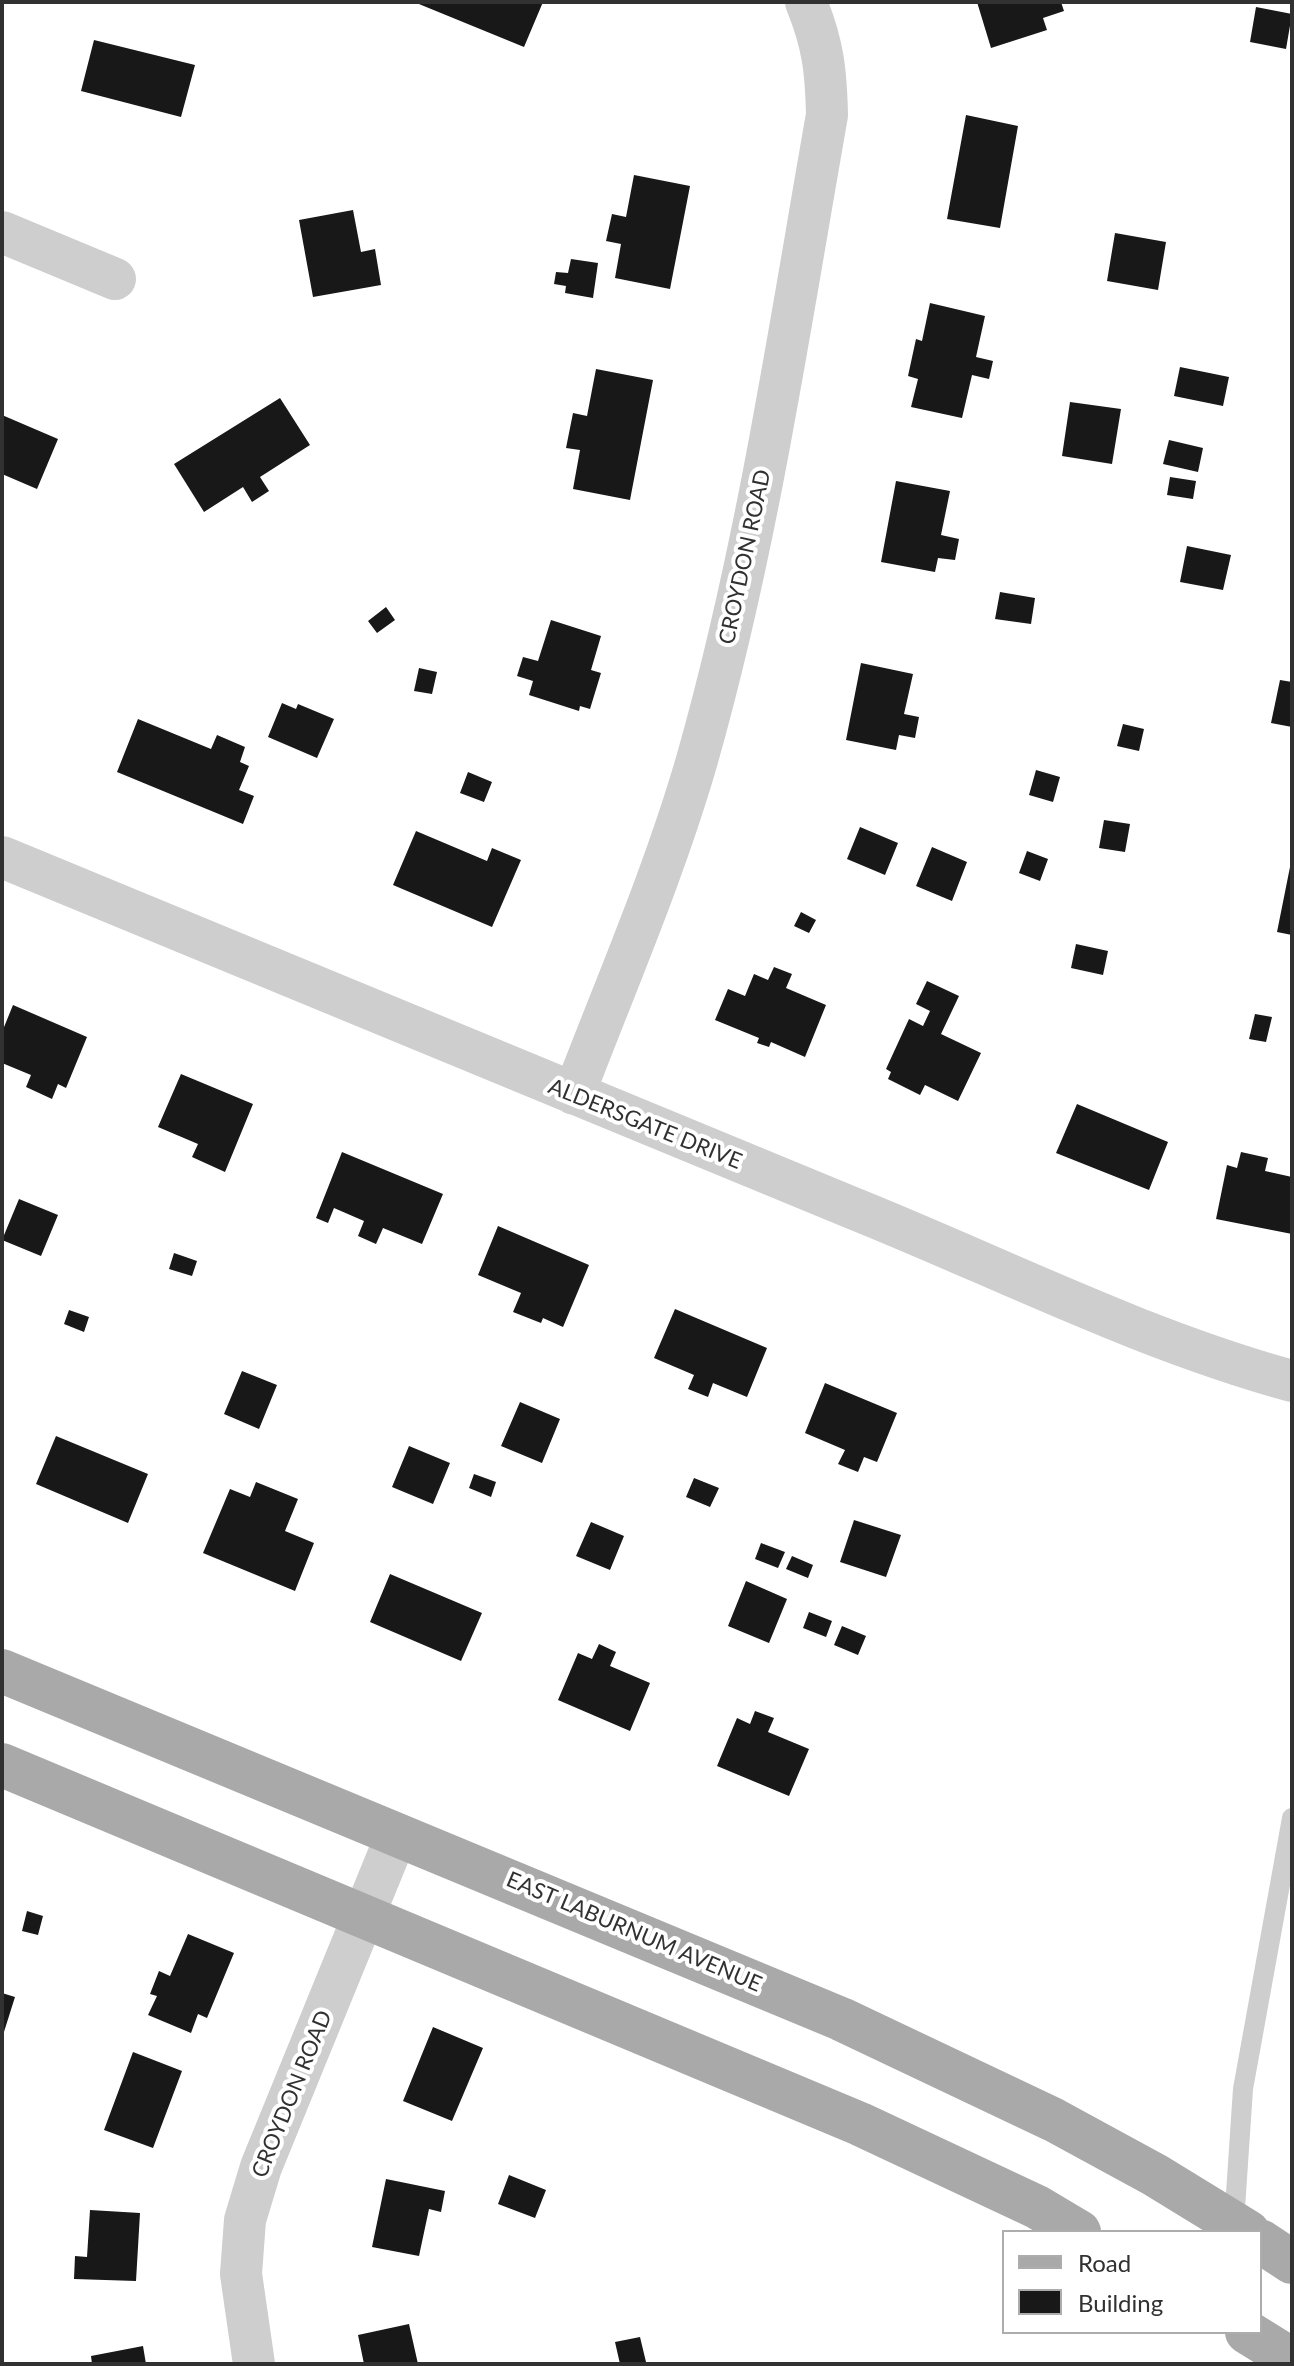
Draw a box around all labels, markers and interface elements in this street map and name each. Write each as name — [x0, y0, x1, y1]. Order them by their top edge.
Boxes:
street label: CROYDON ROAD — [714, 467, 776, 647]
street label: ALDERSGATE DRIVE — [544, 1073, 746, 1175]
street label: EAST LABURNUM AVENUE — [502, 1866, 766, 1998]
street label: CROYDON ROAD — [246, 2007, 338, 2181]
legend — [1002, 2230, 1262, 2334]
text: Road — [1078, 2248, 1131, 2277]
text: Building — [1078, 2288, 1163, 2317]

